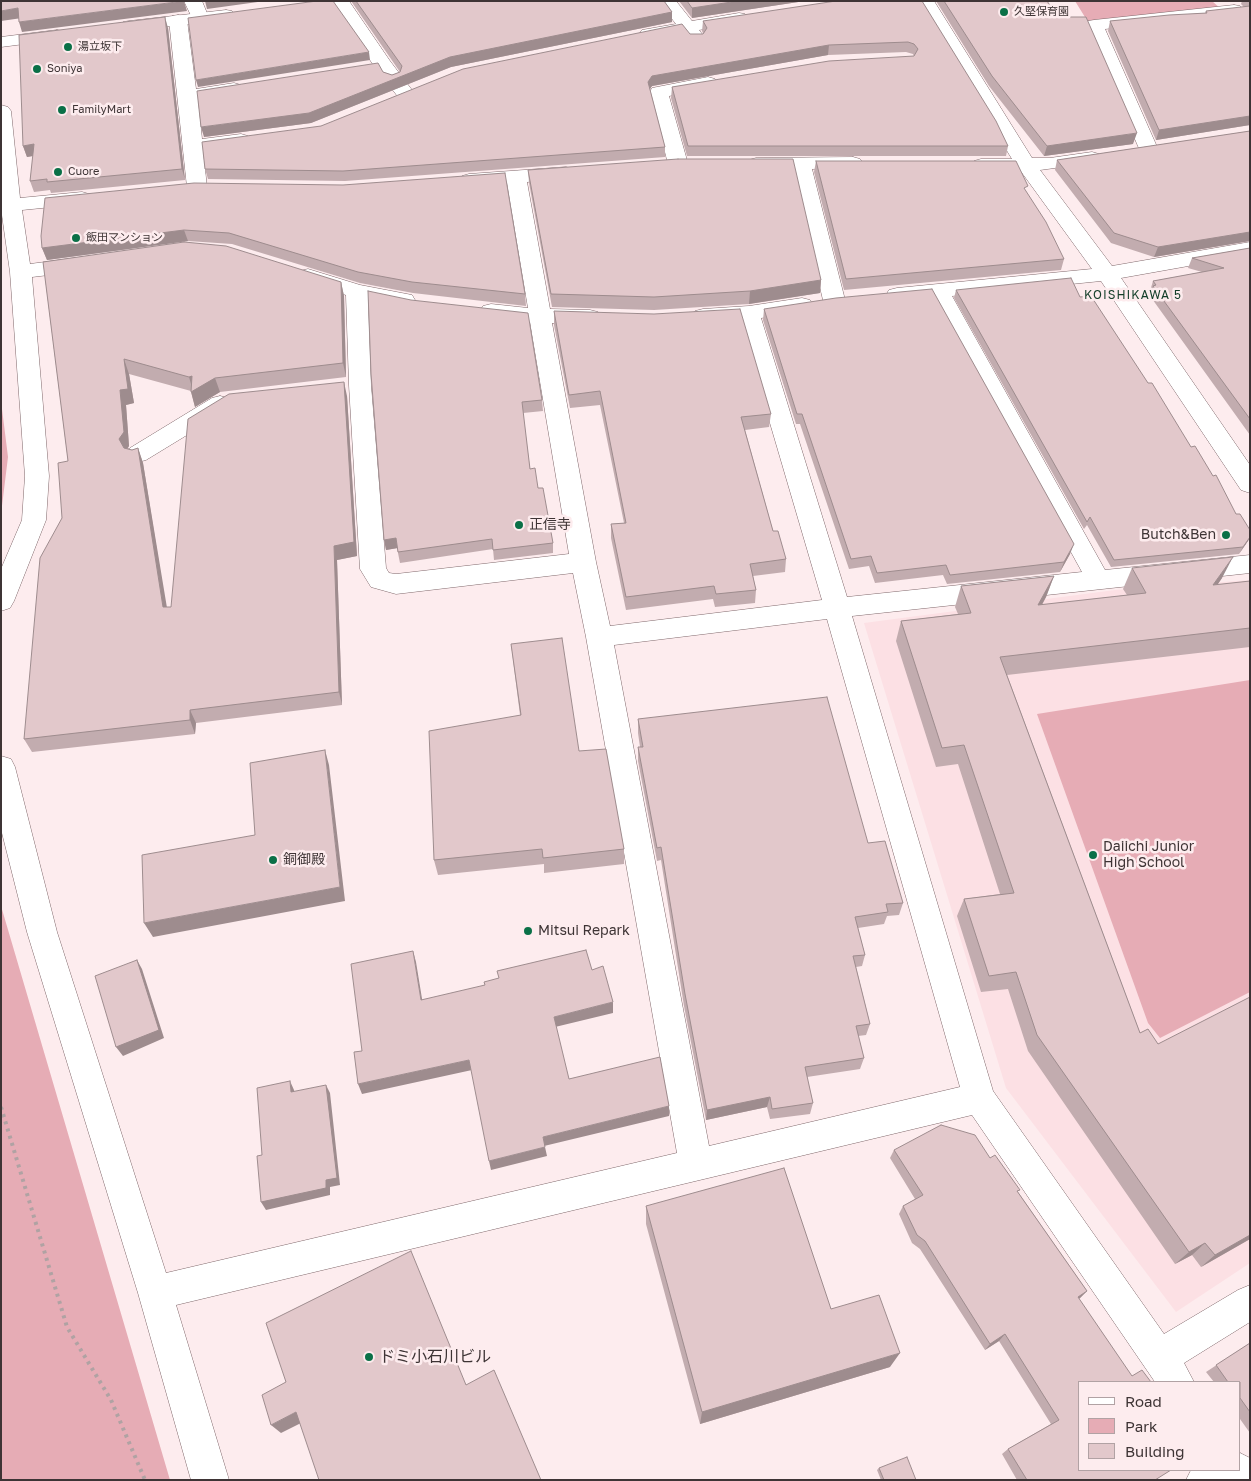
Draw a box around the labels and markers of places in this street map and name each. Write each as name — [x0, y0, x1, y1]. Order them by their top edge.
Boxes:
place label: 久堅保育園 — [1014, 5, 1069, 19]
marker: 久堅保育園 — [998, 6, 1010, 18]
place label: 湯立坂下 — [78, 40, 122, 54]
marker: 湯立坂下 — [62, 41, 74, 53]
place label: Soniya — [47, 62, 82, 76]
marker: Soniya — [31, 63, 43, 75]
place label: FamilyMart — [72, 103, 131, 117]
marker: FamilyMart — [56, 104, 68, 116]
place label: Cuore — [68, 165, 99, 179]
marker: Cuore — [52, 166, 64, 178]
place label: 飯田マンション — [86, 231, 163, 245]
marker: 飯田マンション — [70, 232, 82, 244]
place label: 正信寺 — [529, 517, 571, 533]
marker: 正信寺 — [513, 519, 525, 531]
place label: Butch&Ben — [1141, 527, 1216, 543]
marker: Butch&Ben — [1220, 529, 1232, 541]
place label: Daiichi Junior High School — [1103, 839, 1194, 872]
marker: Daiichi Junior High School — [1087, 849, 1099, 861]
place label: 銅御殿 — [283, 852, 325, 868]
marker: 銅御殿 — [267, 854, 279, 866]
place label: Mitsui Repark — [538, 923, 630, 939]
marker: Mitsui Repark — [522, 925, 534, 937]
place label: ドミ小石川ビル — [379, 1347, 491, 1367]
marker: ドミ小石川ビル — [363, 1351, 375, 1363]

